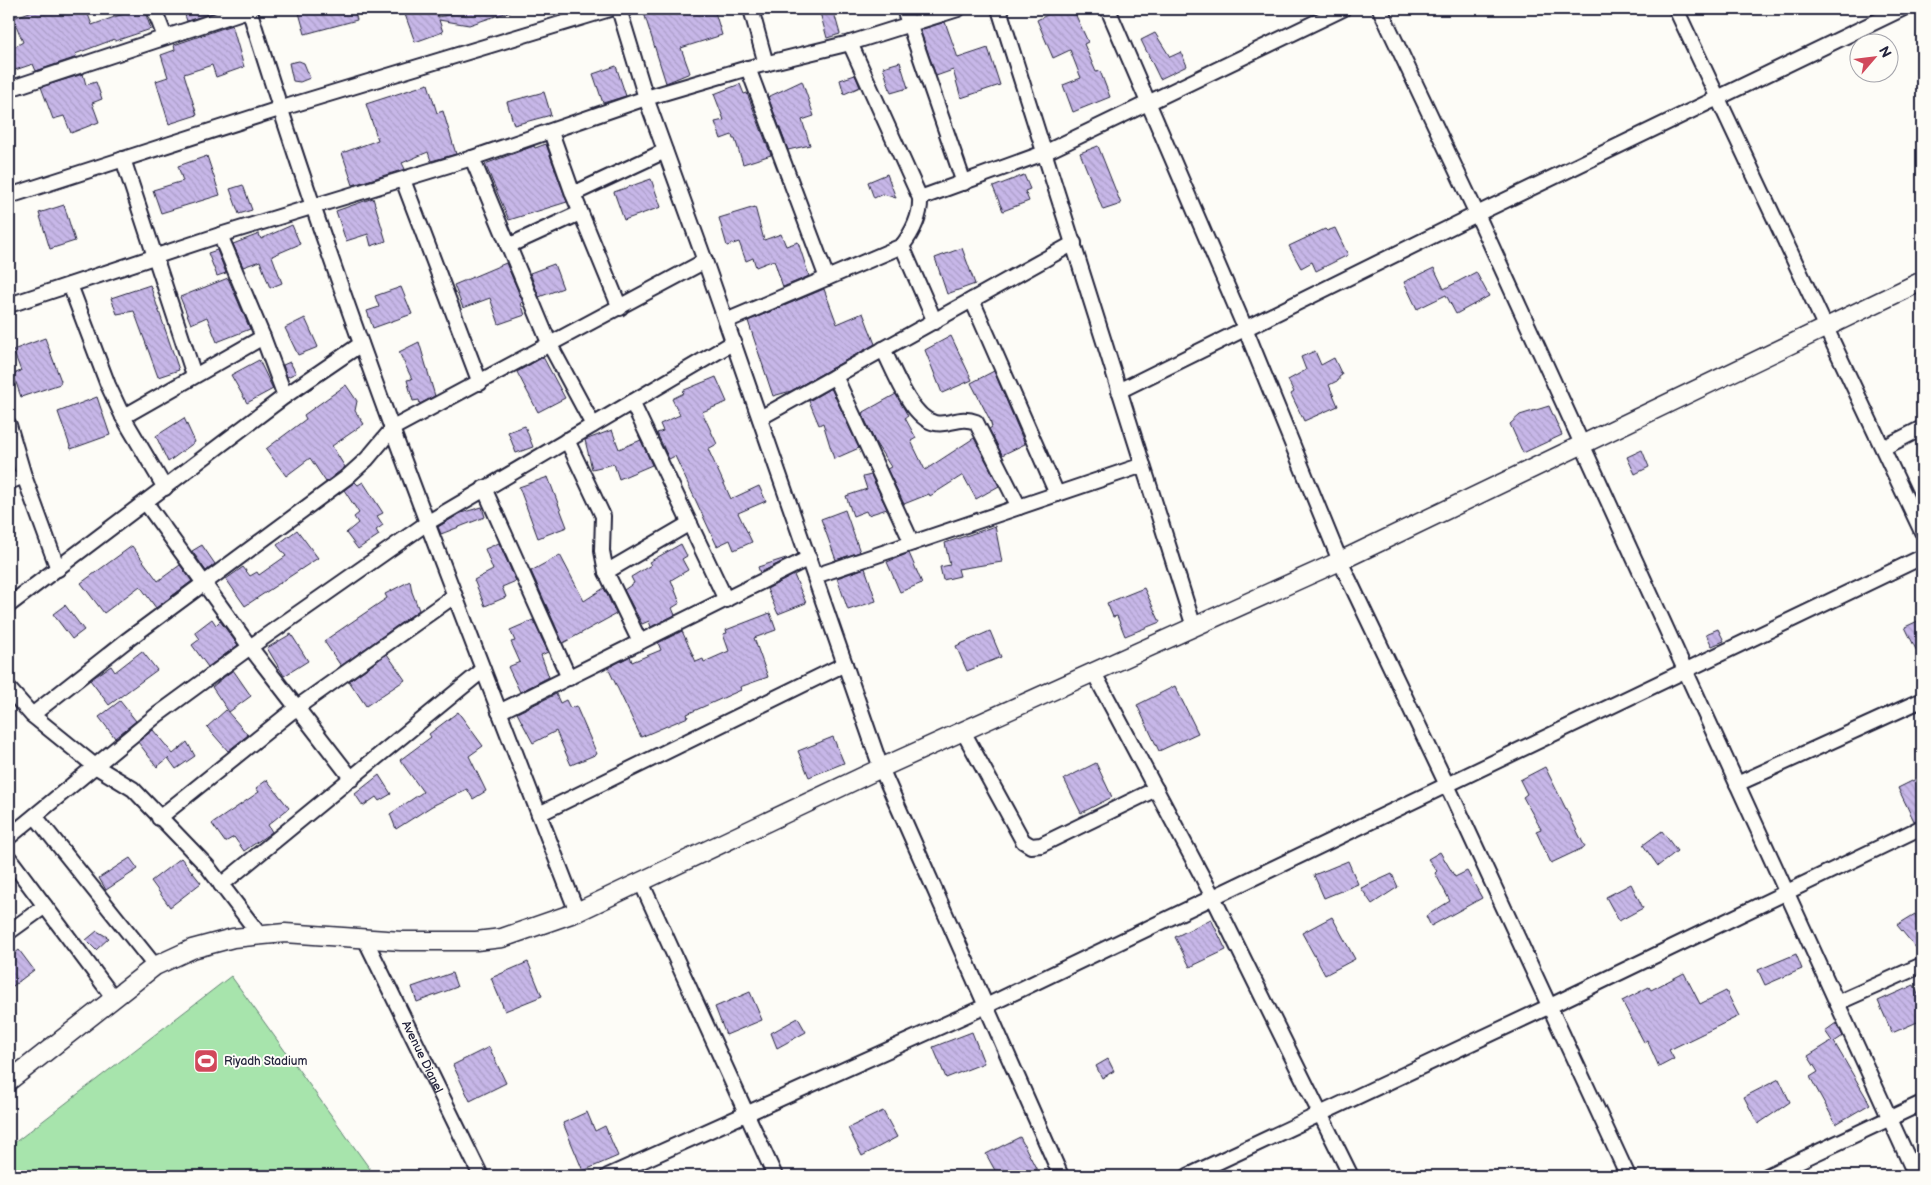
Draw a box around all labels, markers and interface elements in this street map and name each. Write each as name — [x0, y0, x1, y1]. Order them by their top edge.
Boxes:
north arrow — [1848, 32, 1898, 82]
text: N — [1875, 43, 1895, 61]
street label: Avenue Dianel — [399, 1018, 447, 1095]
sports icon: Riyadh Stadium — [193, 1048, 219, 1074]
place label: Riyadh Stadium — [224, 1054, 307, 1069]

